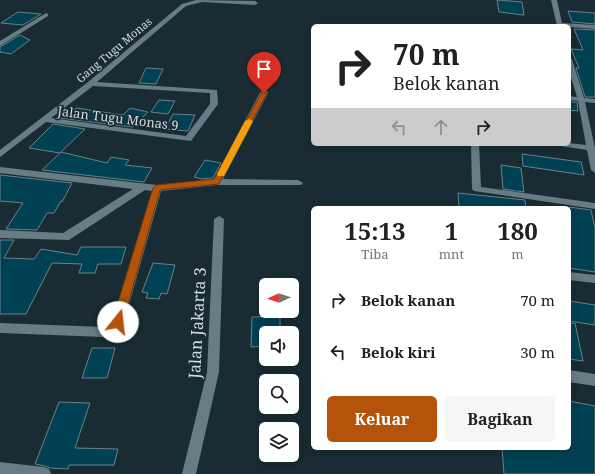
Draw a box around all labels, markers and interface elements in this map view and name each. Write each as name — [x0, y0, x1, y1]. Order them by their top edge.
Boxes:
street label: Gang Tugu Monas — [73, 14, 155, 86]
text: 70 m — [393, 35, 460, 73]
icon: right — [327, 40, 379, 92]
pin — [247, 52, 281, 93]
icon: arrive — [253, 58, 275, 80]
text: Belok kanan — [393, 71, 500, 95]
street label: Jalan Tugu Monas 9 — [55, 102, 180, 134]
icon: left — [388, 116, 410, 138]
icon: ahead — [430, 116, 452, 138]
icon: right — [472, 116, 494, 138]
text: 15:13 — [344, 214, 406, 247]
text: 1 — [445, 214, 458, 247]
text: 180 — [497, 214, 538, 247]
text: Tiba — [361, 245, 389, 263]
text: mnt — [439, 245, 464, 263]
text: m — [511, 245, 524, 263]
street label: Jalan Jakarta 3 — [183, 267, 211, 380]
north arrow — [259, 278, 299, 318]
map controls — [259, 278, 299, 462]
icon: right — [327, 289, 349, 311]
text: Belok kanan — [361, 290, 455, 310]
text: 70 m — [520, 290, 555, 310]
position arrow — [97, 301, 139, 343]
button: sound — [259, 326, 299, 366]
icon: left — [327, 341, 349, 363]
text: Belok kiri — [361, 342, 436, 362]
text: 30 m — [520, 342, 555, 362]
button: search — [259, 374, 299, 414]
button: Keluar — [327, 396, 437, 442]
button: Bagikan — [445, 396, 555, 442]
button: layers — [259, 422, 299, 462]

